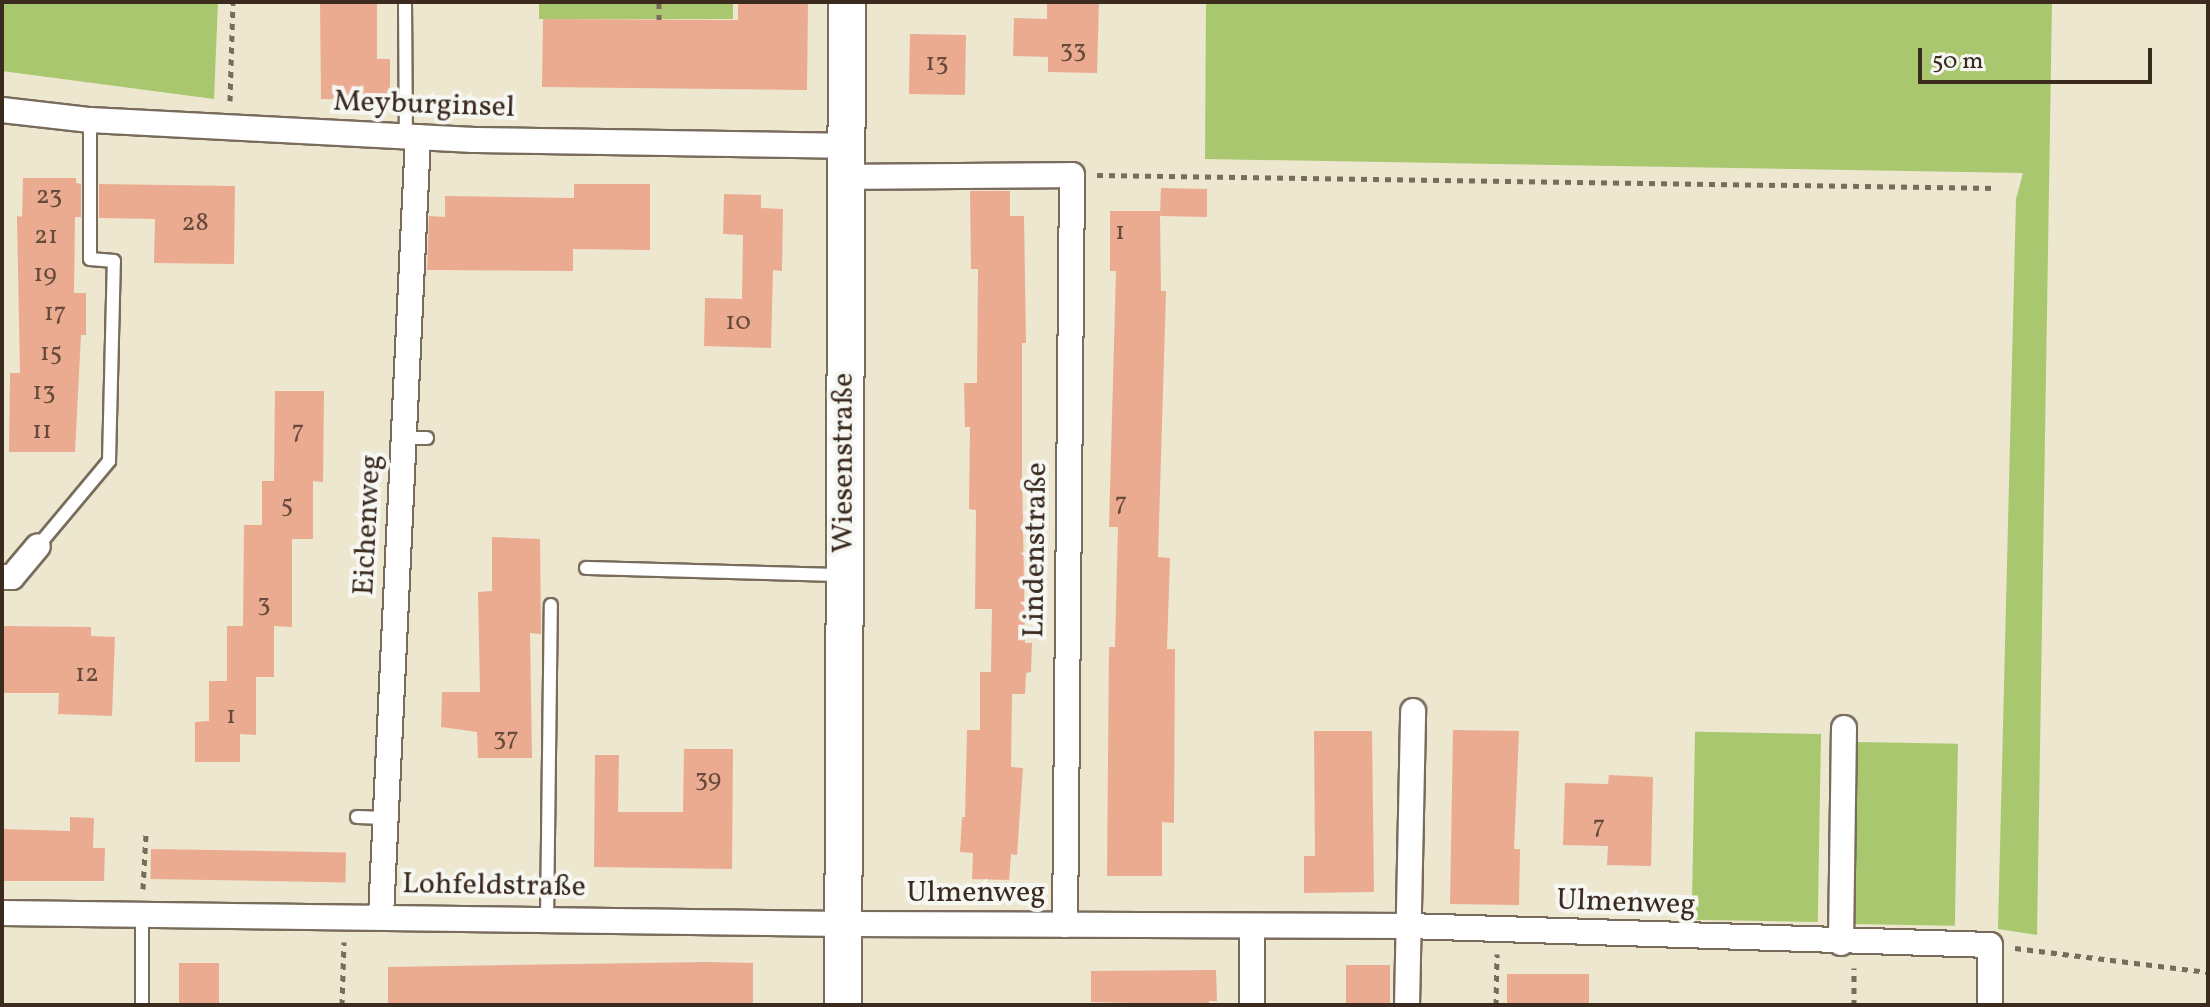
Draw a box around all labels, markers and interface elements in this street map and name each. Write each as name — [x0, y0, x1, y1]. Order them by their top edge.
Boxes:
scale bar — [1922, 32, 2156, 82]
house number: 33 — [1060, 35, 1086, 67]
text: 50 m — [1932, 45, 1984, 79]
house number: 13 — [925, 48, 949, 80]
street label: Meyburginsel — [333, 84, 515, 126]
house number: 23 — [36, 181, 62, 213]
house number: 28 — [181, 208, 209, 240]
house number: 1 — [1115, 217, 1125, 249]
house number: 21 — [34, 221, 58, 253]
house number: 19 — [33, 259, 57, 291]
house number: 17 — [44, 298, 66, 330]
house number: 10 — [725, 307, 751, 339]
house number: 15 — [40, 338, 62, 370]
street label: Wiesenstraße — [826, 373, 862, 553]
house number: 13 — [32, 377, 56, 409]
house number: 11 — [32, 416, 52, 448]
house number: 7 — [292, 416, 304, 448]
street label: Eichenweg — [346, 454, 390, 596]
street label: Lindenstraße — [1016, 462, 1056, 638]
house number: 7 — [1115, 488, 1127, 520]
house number: 5 — [281, 490, 293, 522]
house number: 3 — [257, 589, 271, 621]
house number: 12 — [75, 659, 99, 691]
house number: 1 — [226, 701, 236, 733]
house number: 37 — [493, 723, 519, 755]
house number: 39 — [695, 764, 721, 796]
house number: 7 — [1593, 811, 1605, 843]
street label: Lohfeldstraße — [402, 866, 586, 906]
street label: Ulmenweg — [906, 875, 1046, 911]
street label: Ulmenweg — [1556, 883, 1696, 923]

